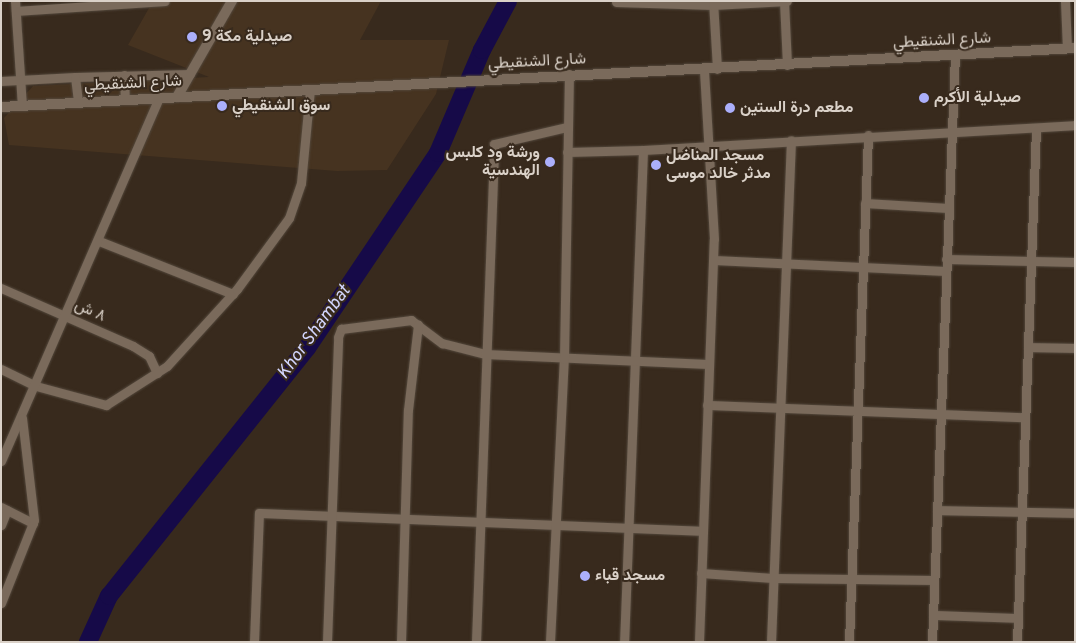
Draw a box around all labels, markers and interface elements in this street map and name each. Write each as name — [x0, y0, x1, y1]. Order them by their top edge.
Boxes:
place label: صيدلية مكة 9 — [202, 27, 292, 47]
street label: شارع الشنقيطي — [893, 29, 991, 53]
marker: صيدلية مكة 9 — [186, 31, 198, 43]
street label: شارع الشنقيطي — [488, 50, 586, 74]
street label: شارع الشنقيطي — [84, 72, 182, 96]
place label: صيدلية الأكرم — [934, 88, 1021, 108]
marker: صيدلية الأكرم — [918, 92, 930, 104]
place label: سوق الشنقيطي — [232, 96, 330, 116]
place label: مطعم درة الستين — [740, 98, 853, 118]
marker: سوق الشنقيطي — [216, 100, 228, 112]
marker: مطعم درة الستين — [724, 102, 736, 114]
place label: ورشة ود كلبس الهندسية — [446, 143, 540, 181]
place label: مسجد المناضل مدثر خالد موسى — [666, 146, 771, 184]
marker: ورشة ود كلبس الهندسية — [544, 156, 556, 168]
marker: مسجد المناضل مدثر خالد موسى — [650, 159, 662, 171]
water label: Khor Shambat — [274, 282, 356, 384]
street label: ٨ ش — [71, 296, 109, 326]
place label: مسجد قباء — [595, 566, 665, 586]
marker: مسجد قباء — [579, 570, 591, 582]

